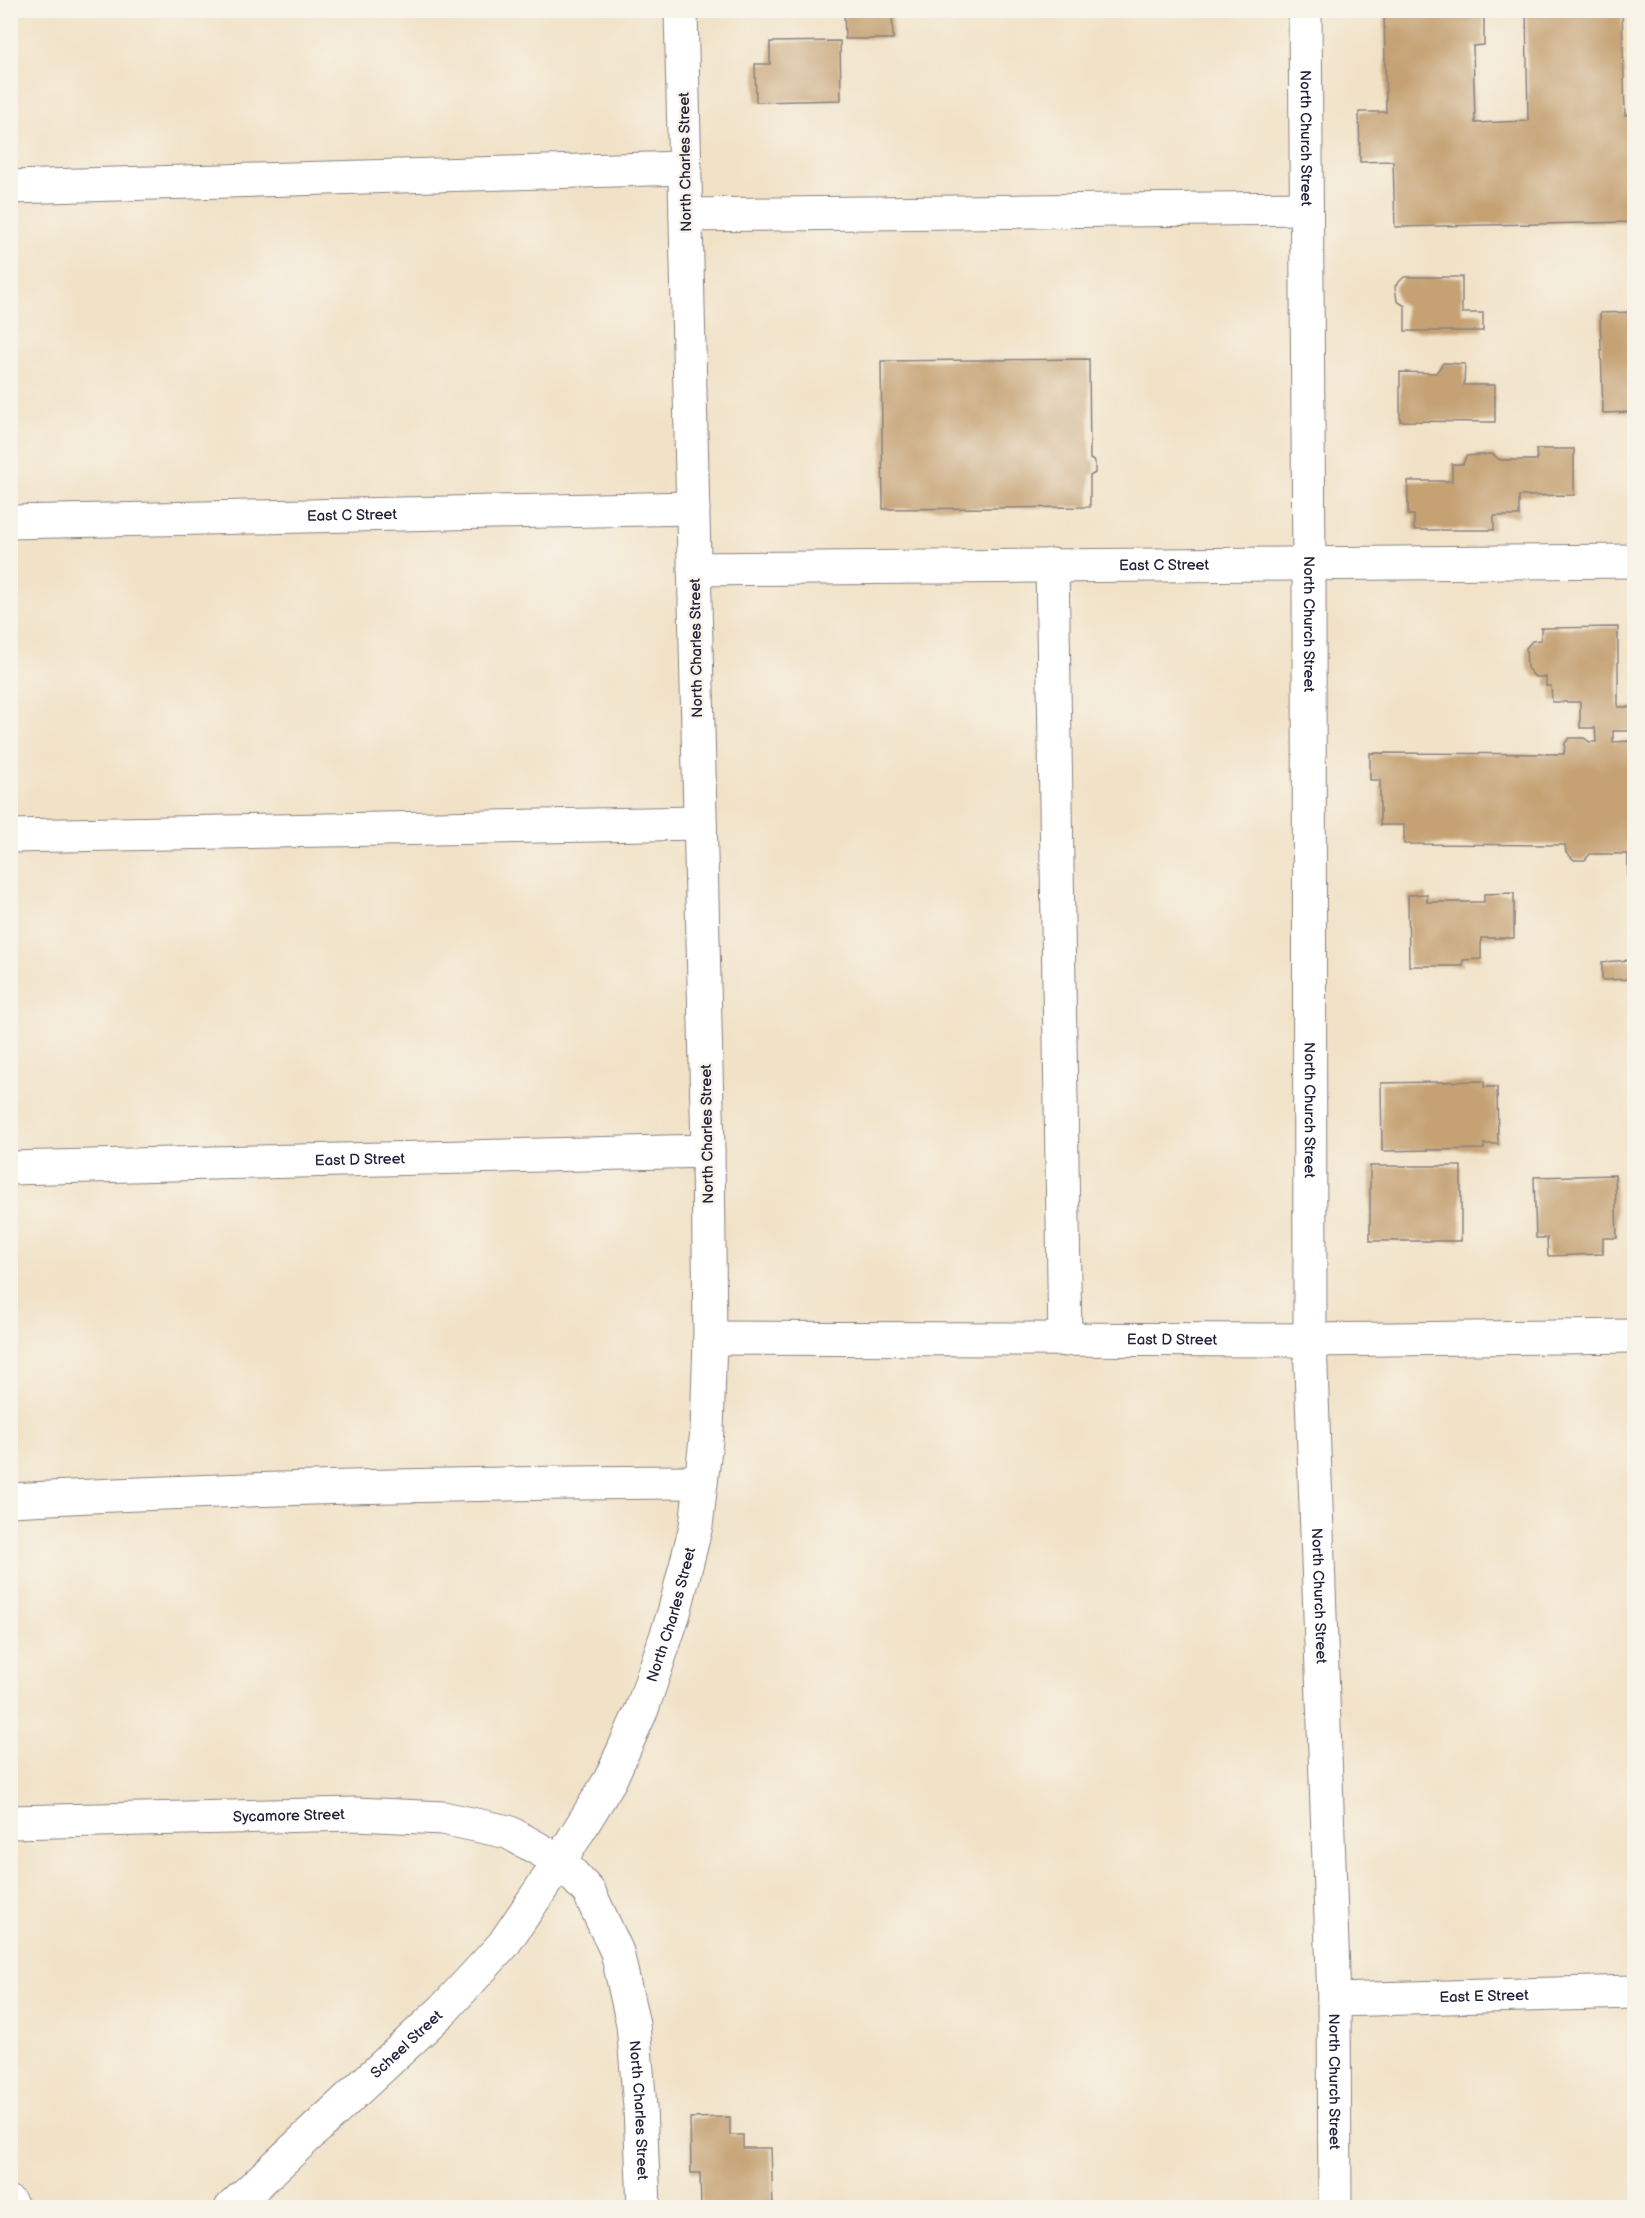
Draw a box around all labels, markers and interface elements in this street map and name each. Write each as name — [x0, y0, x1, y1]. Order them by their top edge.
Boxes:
street label: North Church Street — [1295, 70, 1315, 206]
street label: North Charles Street — [675, 92, 696, 232]
street label: East C Street — [307, 505, 398, 526]
street label: East C Street — [1119, 556, 1210, 575]
street label: North Church Street — [1299, 556, 1318, 692]
street label: North Charles Street — [686, 578, 707, 718]
street label: North Church Street — [1300, 1042, 1319, 1178]
street label: North Charles Street — [697, 1064, 718, 1204]
street label: East D Street — [314, 1149, 406, 1171]
street label: East D Street — [1127, 1330, 1218, 1350]
street label: North Church Street — [1307, 1528, 1331, 1665]
street label: North Charles Street — [643, 1545, 700, 1685]
street label: Sycamore Street — [233, 1805, 345, 1827]
street label: East E Street — [1439, 1986, 1529, 2007]
street label: Scheel Street — [367, 2006, 447, 2083]
street label: North Church Street — [1324, 2013, 1344, 2150]
street label: North Charles Street — [624, 2040, 652, 2181]

